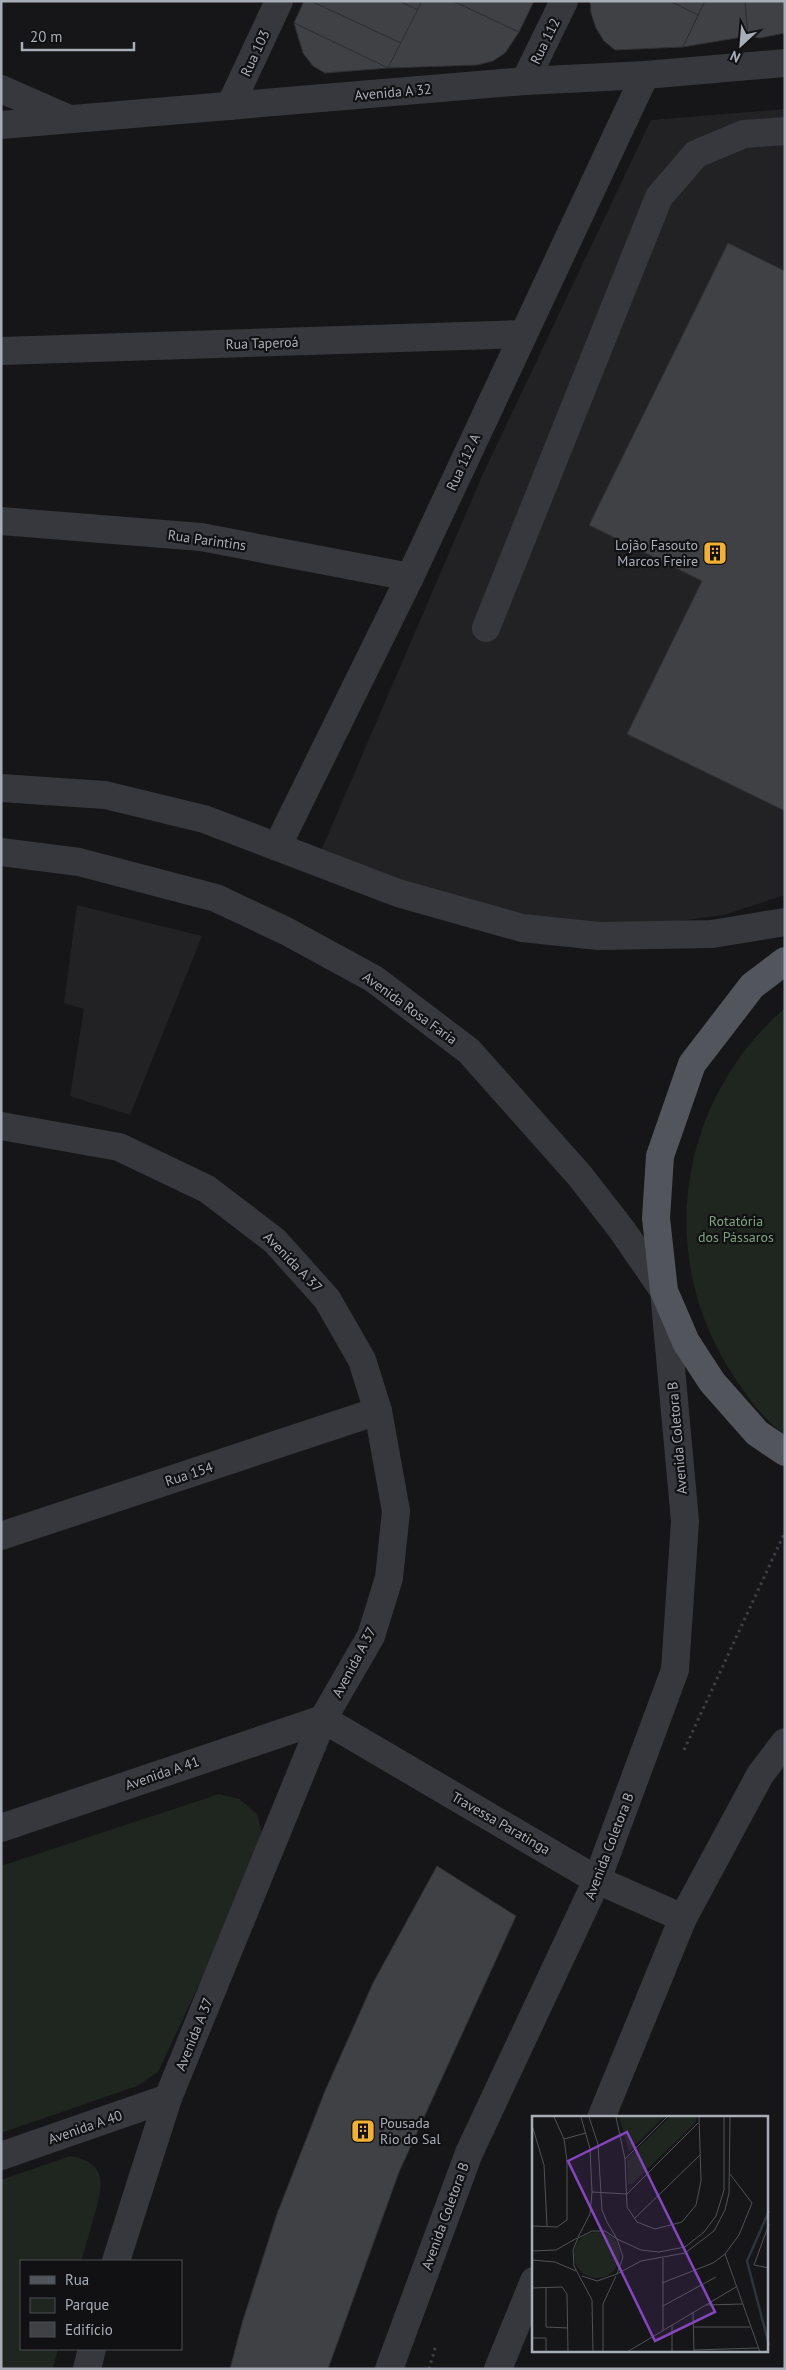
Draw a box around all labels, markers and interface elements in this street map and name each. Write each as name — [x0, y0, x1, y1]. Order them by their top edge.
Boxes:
street label: Rua 112 — [526, 15, 564, 67]
scale bar — [22, 20, 135, 52]
north arrow — [716, 20, 766, 70]
text: 20 m — [30, 27, 63, 46]
street label: Rua 103 — [236, 27, 274, 79]
text: N — [727, 47, 743, 67]
street label: Avenida A 32 — [354, 80, 432, 104]
street label: Rua Taperoá — [225, 333, 299, 353]
street label: Rua 112 A — [442, 430, 484, 493]
street label: Rua Parintins — [167, 526, 247, 554]
place label: Lojão Fasouto Marcos Freire — [615, 536, 698, 570]
building icon: Lojão Fasouto Marcos Freire — [702, 540, 728, 566]
street label: Avenida Rosa Faria — [359, 968, 461, 1048]
park label: Rotatória dos Pássaros — [698, 1212, 774, 1246]
street label: Avenida A 37 — [260, 1228, 326, 1296]
street label: Avenida Coletora B — [663, 1381, 691, 1495]
street label: Rua 154 — [163, 1458, 216, 1490]
street label: Avenida A 37 — [328, 1624, 380, 1700]
street label: Avenida A 41 — [123, 1752, 201, 1794]
street label: Travessa Paratinga — [449, 1788, 554, 1859]
street label: Avenida Coletora B — [580, 1790, 638, 1902]
street label: Avenida A 37 — [171, 1995, 217, 2073]
street label: Avenida A 40 — [46, 2106, 125, 2148]
place label: Pousada Rio do Sal — [380, 2114, 441, 2148]
inset map — [532, 2116, 768, 2352]
building icon: Pousada Rio do Sal — [350, 2118, 376, 2144]
street label: Avenida Coletora B — [417, 2160, 473, 2272]
legend — [20, 2260, 182, 2350]
text: Rua — [65, 2270, 89, 2289]
text: Parque — [65, 2295, 109, 2314]
text: Edifício — [65, 2320, 113, 2339]

